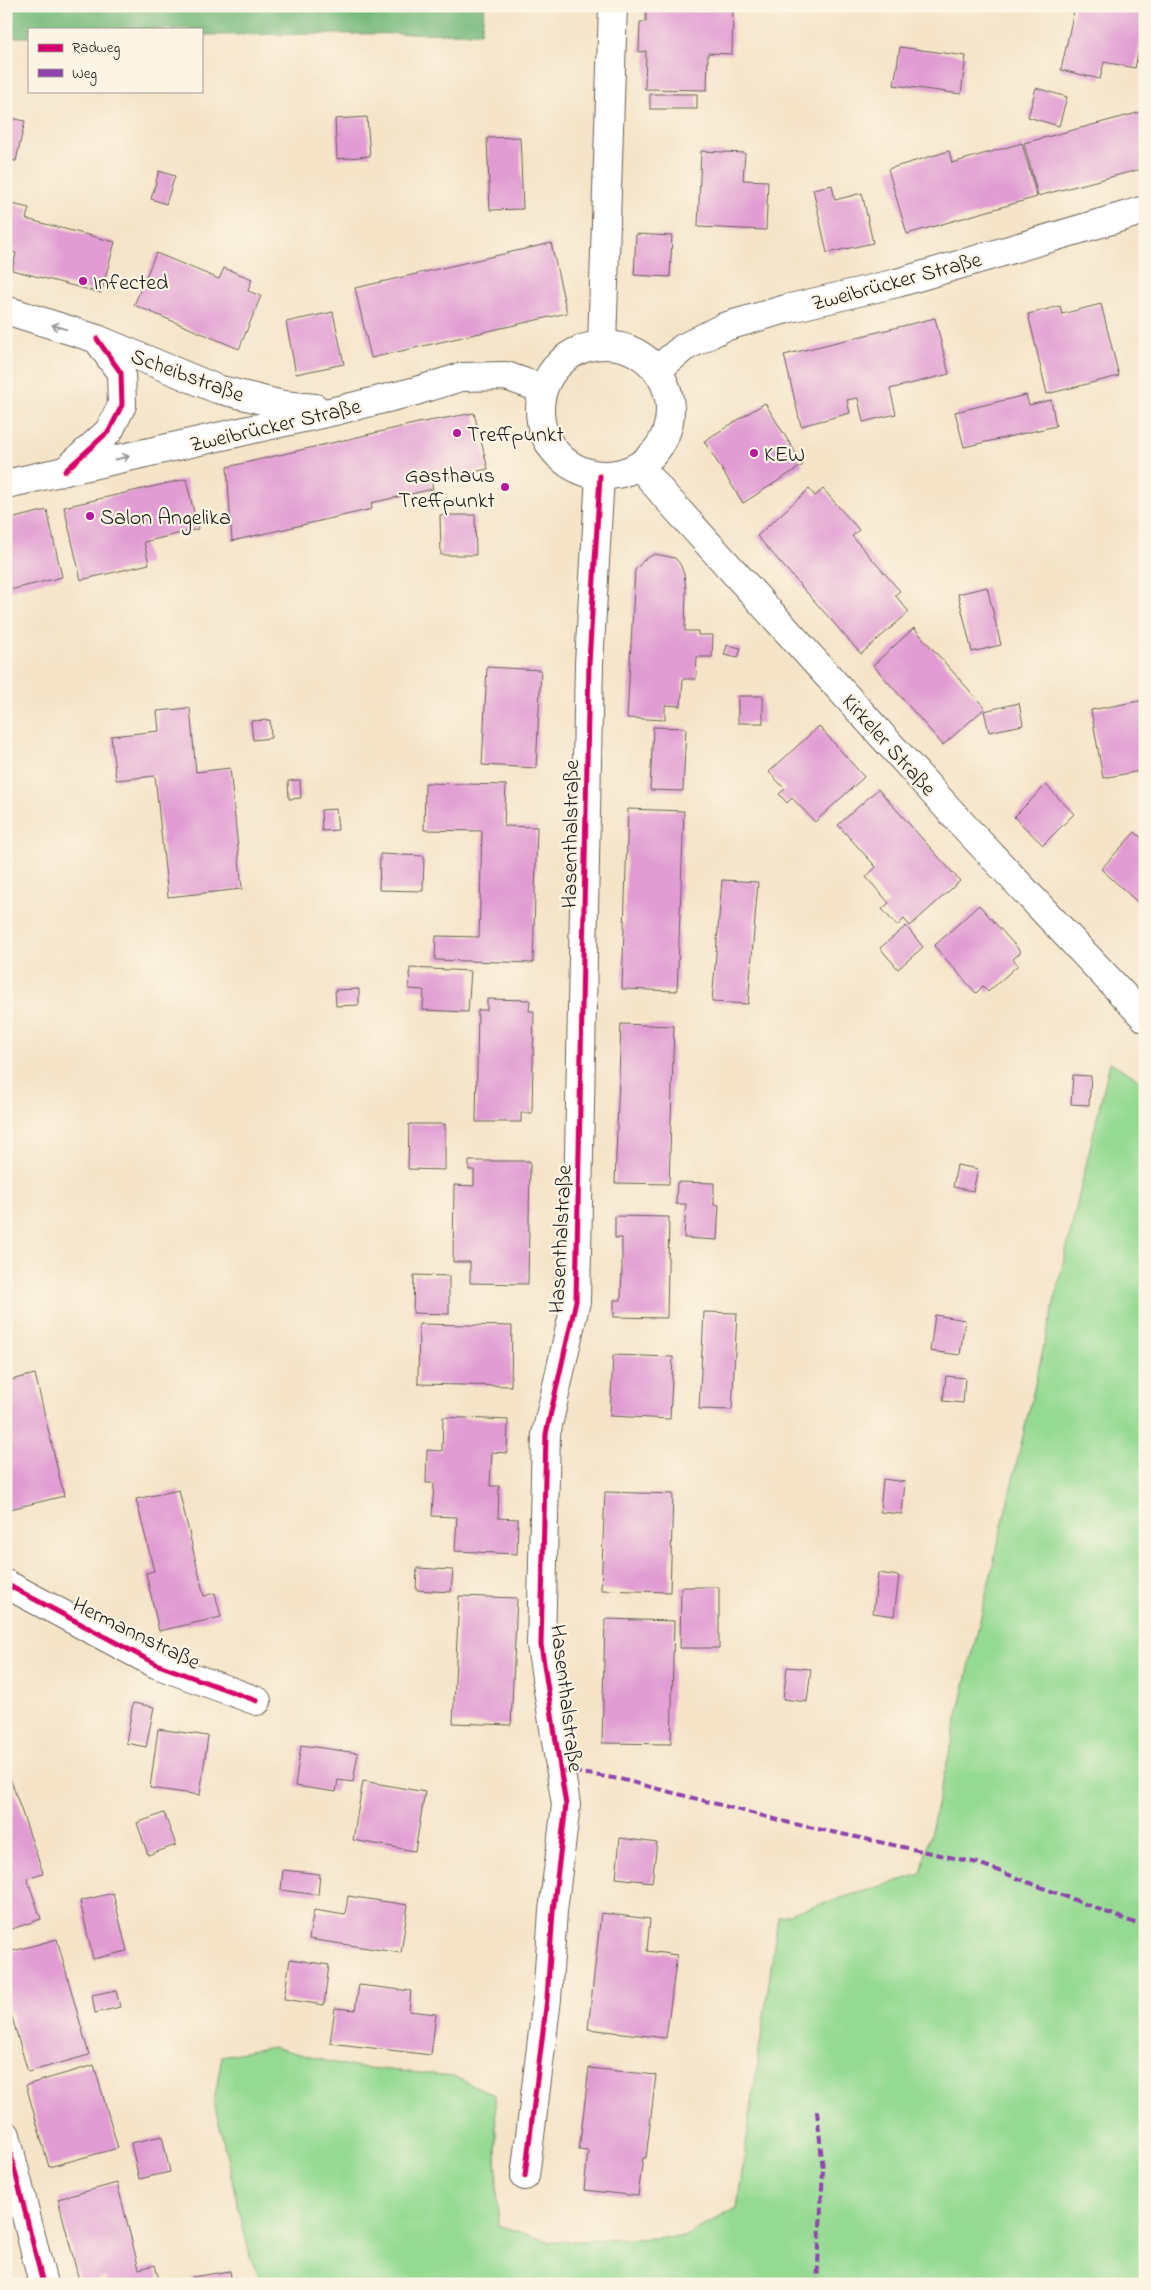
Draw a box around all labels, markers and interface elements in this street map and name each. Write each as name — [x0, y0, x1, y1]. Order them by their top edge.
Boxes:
legend — [28, 28, 202, 92]
text: Radweg — [72, 37, 120, 60]
text: Weg — [72, 63, 97, 86]
street label: Zweibrücker Straße — [808, 245, 986, 321]
place label: Infected — [93, 268, 168, 300]
marker: Infected — [77, 275, 89, 287]
one-way arrow — [52, 322, 67, 331]
street label: Scheibstraße — [126, 342, 248, 412]
street label: Zweibrücker Straße — [187, 392, 365, 462]
place label: Treffpunkt — [467, 420, 564, 452]
marker: Treffpunkt — [451, 427, 463, 439]
place label: KEW — [764, 440, 805, 472]
marker: KEW — [748, 447, 760, 459]
one-way arrow — [114, 453, 130, 462]
place label: Gasthaus Treffpunkt — [398, 461, 496, 518]
marker: Gasthaus Treffpunkt — [499, 481, 511, 493]
place label: Salon Angelika — [100, 503, 231, 536]
marker: Salon Angelika — [84, 510, 96, 522]
street label: Kirkeler Straße — [833, 688, 943, 805]
street label: Hasenthalstraße — [555, 759, 589, 909]
street label: Hasenthalstraße — [542, 1164, 582, 1314]
street label: Hermannstraße — [66, 1590, 205, 1680]
street label: Hasenthalstraße — [540, 1623, 590, 1774]

